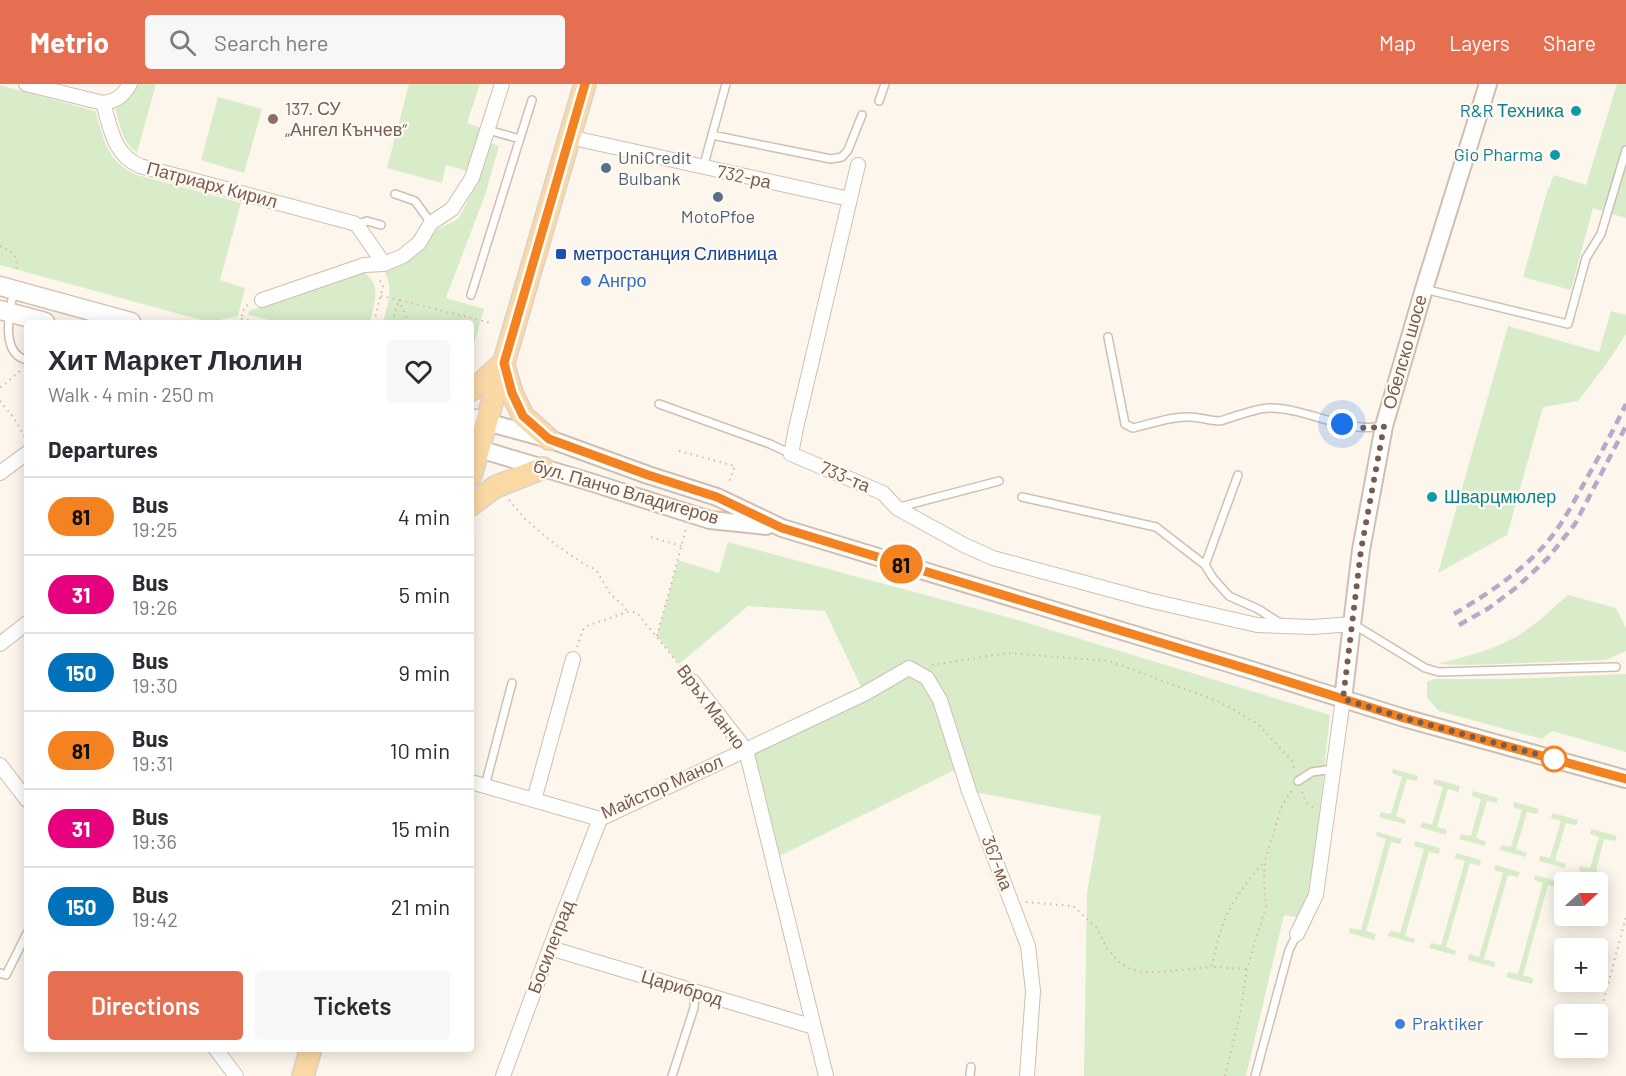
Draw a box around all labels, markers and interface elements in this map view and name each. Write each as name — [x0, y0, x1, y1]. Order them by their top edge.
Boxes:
search box — [145, 15, 565, 69]
text: Metrio — [30, 25, 109, 59]
icon: search — [166, 26, 199, 59]
text: Search here — [214, 29, 328, 55]
text: Map — [1379, 30, 1416, 55]
text: Layers — [1449, 30, 1510, 55]
text: Share — [1543, 30, 1596, 55]
place label: 137. СУ „Ангел Кънчев“ — [285, 97, 407, 140]
place label: R&R Техника — [1460, 99, 1565, 121]
marker: R&R Техника — [1569, 104, 1583, 118]
marker: 137. СУ „Ангел Кънчев“ — [266, 112, 280, 126]
place label: Gio Pharma — [1454, 143, 1543, 165]
place label: UniCredit Bulbank — [618, 146, 692, 189]
marker: Gio Pharma — [1548, 148, 1562, 162]
street label: Патриарх Кирил — [145, 156, 280, 212]
street label: 732-ра — [715, 160, 774, 193]
marker: UniCredit Bulbank — [599, 161, 613, 175]
marker: MotoPfoe — [711, 190, 725, 204]
place label: MotoPfoe — [681, 205, 755, 227]
place label: метростанция Сливница — [573, 242, 778, 264]
marker: метростанция Сливница — [554, 247, 568, 261]
place label: Ангро — [598, 269, 647, 291]
marker: Ангро — [579, 274, 593, 288]
street label: Обелско шосе — [1377, 292, 1431, 412]
button: heart — [387, 340, 450, 403]
text: Хит Маркет Люлин — [48, 342, 303, 376]
text: Walk · 4 min · 250 m — [48, 382, 214, 406]
your location — [1327, 409, 1357, 439]
text: Departures — [48, 436, 158, 462]
street label: бул. Панчо Владигеров — [531, 454, 722, 528]
street label: 733-та — [817, 456, 875, 497]
place label: Шварцмюлер — [1444, 485, 1556, 507]
marker: Шварцмюлер — [1425, 490, 1439, 504]
text: Bus — [132, 491, 169, 517]
text: 4 min — [398, 503, 450, 529]
text: 81 — [72, 504, 90, 529]
text: 19:25 — [132, 517, 177, 541]
line badge: 81 — [874, 544, 928, 584]
text: 81 — [892, 552, 910, 577]
text: Bus — [132, 569, 169, 595]
text: 5 min — [399, 581, 450, 607]
text: 31 — [72, 582, 90, 607]
text: 19:26 — [132, 595, 177, 619]
text: Bus — [132, 647, 169, 673]
text: 9 min — [398, 659, 450, 685]
text: 150 — [66, 660, 96, 685]
street label: Връх Манчо — [673, 660, 751, 753]
text: 19:30 — [132, 673, 178, 697]
text: Bus — [132, 725, 169, 751]
text: 10 min — [390, 737, 450, 763]
text: 81 — [72, 738, 90, 763]
unlabelled marker — [1541, 746, 1567, 772]
street label: Майстор Манол — [597, 749, 726, 823]
text: 19:31 — [132, 751, 173, 775]
text: Bus — [132, 803, 169, 829]
text: 15 min — [391, 815, 450, 841]
text: 31 — [72, 816, 90, 841]
text: 19:36 — [132, 829, 177, 853]
street label: 367-ма — [978, 832, 1019, 894]
north arrow — [1554, 872, 1608, 926]
map controls — [1554, 872, 1608, 1058]
text: Bus — [132, 881, 169, 907]
text: 21 min — [391, 893, 450, 919]
text: 150 — [66, 894, 96, 919]
street label: Босилеград — [522, 896, 578, 997]
text: 19:42 — [132, 907, 178, 931]
button: + — [1554, 938, 1608, 992]
street label: Цариброд — [639, 964, 726, 1010]
button: Directions — [48, 971, 243, 1040]
button: Tickets — [255, 971, 450, 1040]
button: − — [1554, 1004, 1608, 1058]
place label: Praktiker — [1412, 1012, 1484, 1034]
marker: Praktiker — [1393, 1017, 1407, 1031]

